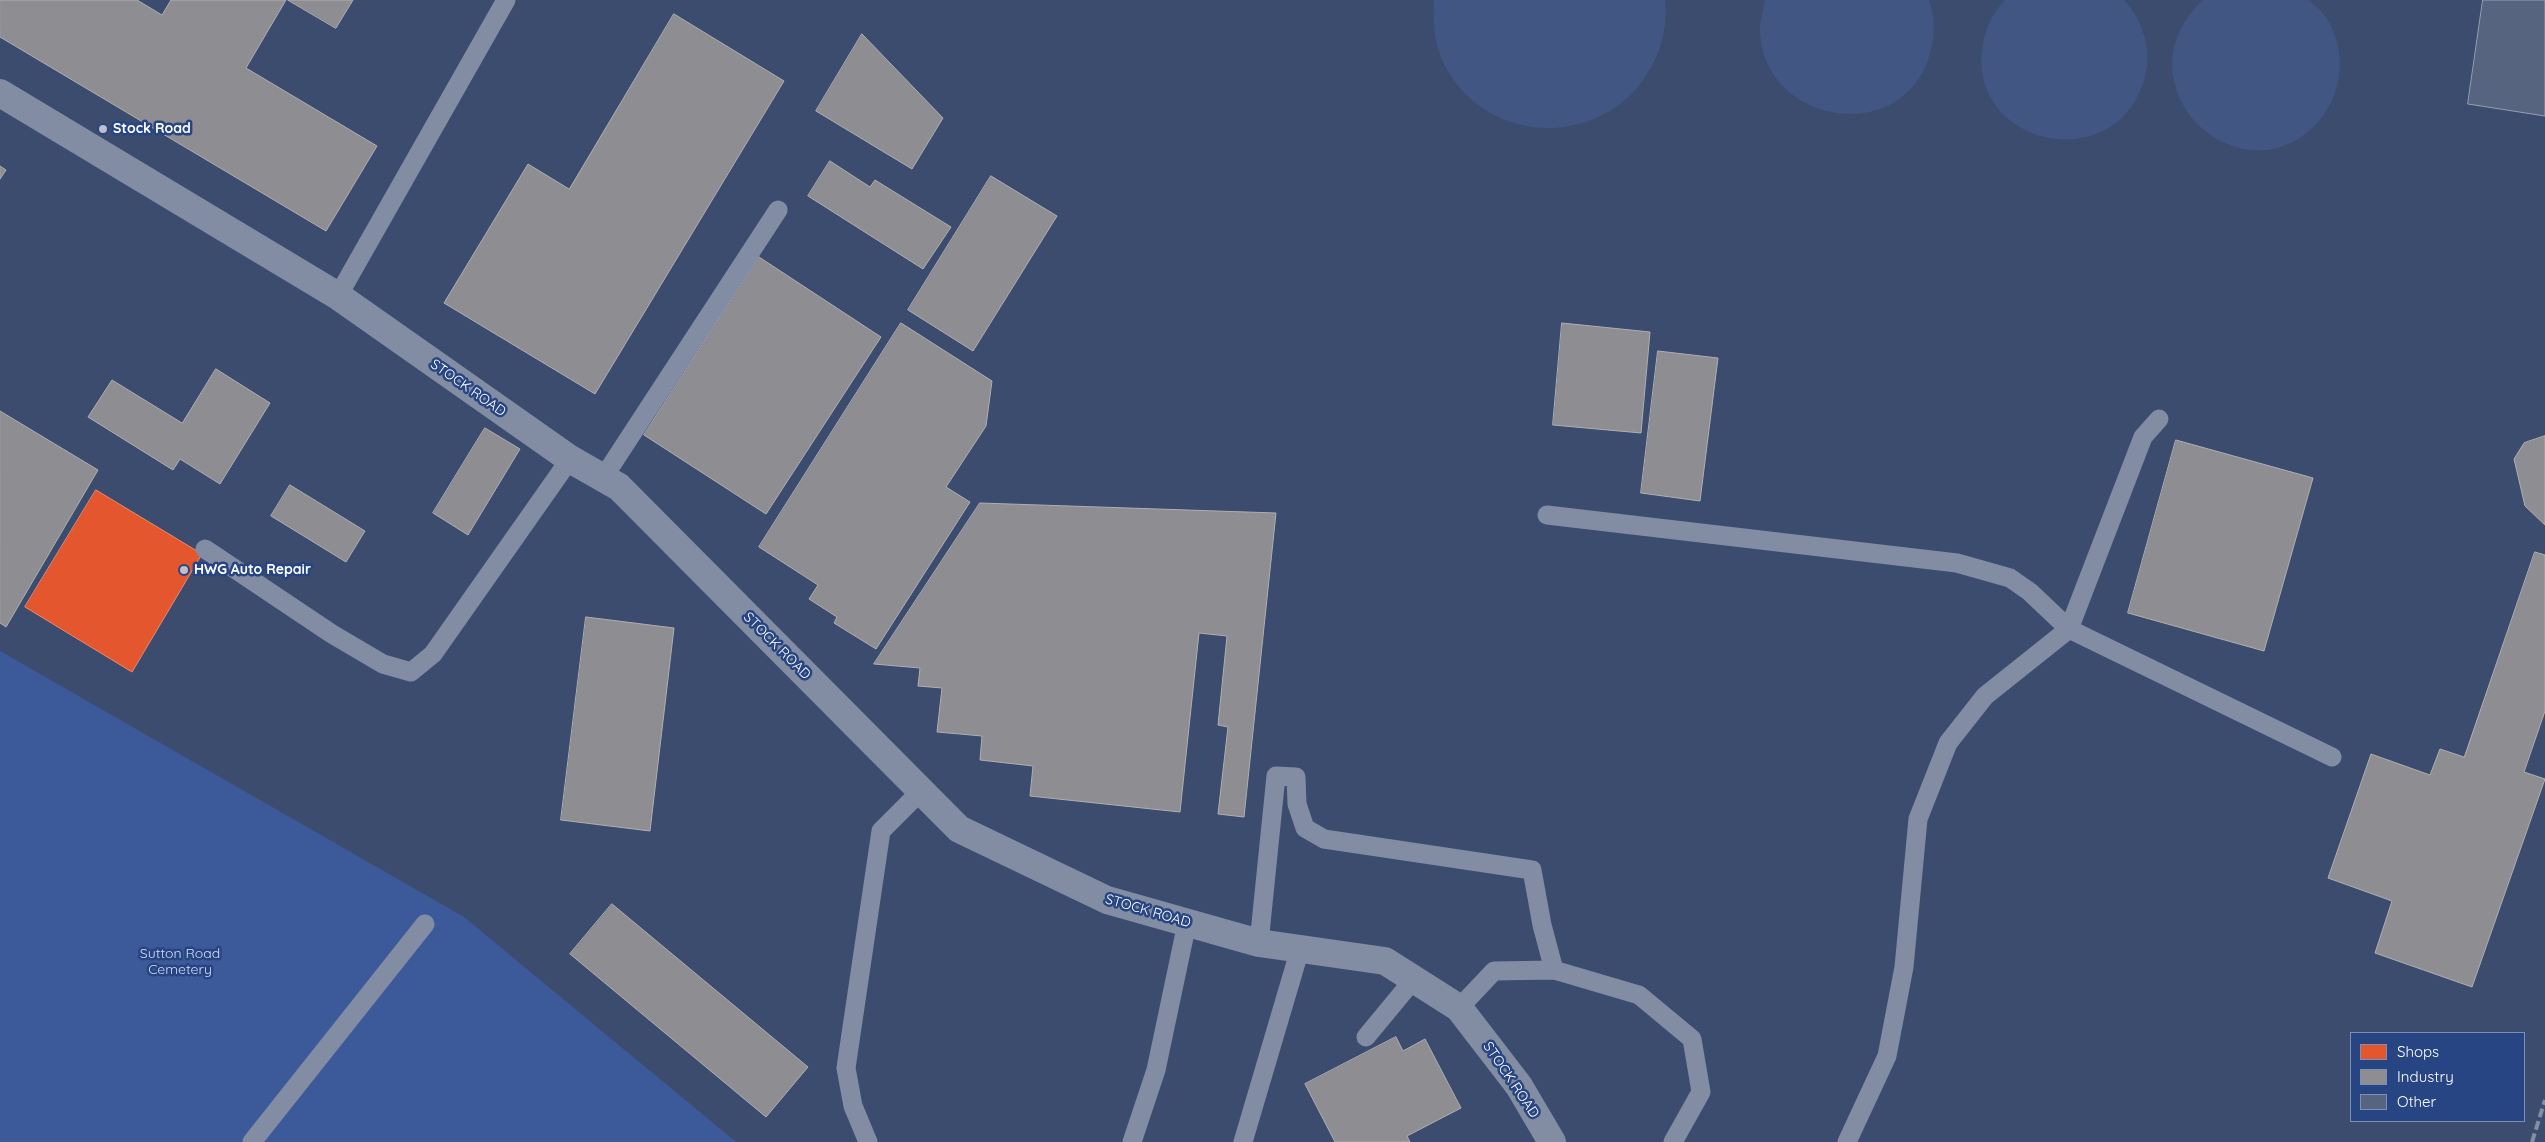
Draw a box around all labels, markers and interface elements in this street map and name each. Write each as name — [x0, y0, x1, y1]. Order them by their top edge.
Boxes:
place label: Stock Road — [113, 121, 191, 137]
marker: Stock Road — [97, 123, 109, 135]
street label: STOCK ROAD — [427, 356, 509, 420]
place label: HWG Auto Repair — [194, 562, 311, 578]
marker: HWG Auto Repair — [178, 564, 190, 576]
street label: STOCK ROAD — [740, 609, 814, 683]
street label: STOCK ROAD — [1103, 891, 1193, 931]
park label: Sutton Road Cemetery — [140, 946, 220, 979]
legend — [2350, 1032, 2525, 1122]
street label: STOCK ROAD — [1479, 1039, 1543, 1121]
text: Shops — [2397, 1042, 2439, 1061]
text: Industry — [2397, 1067, 2454, 1086]
text: Other — [2397, 1092, 2436, 1111]

